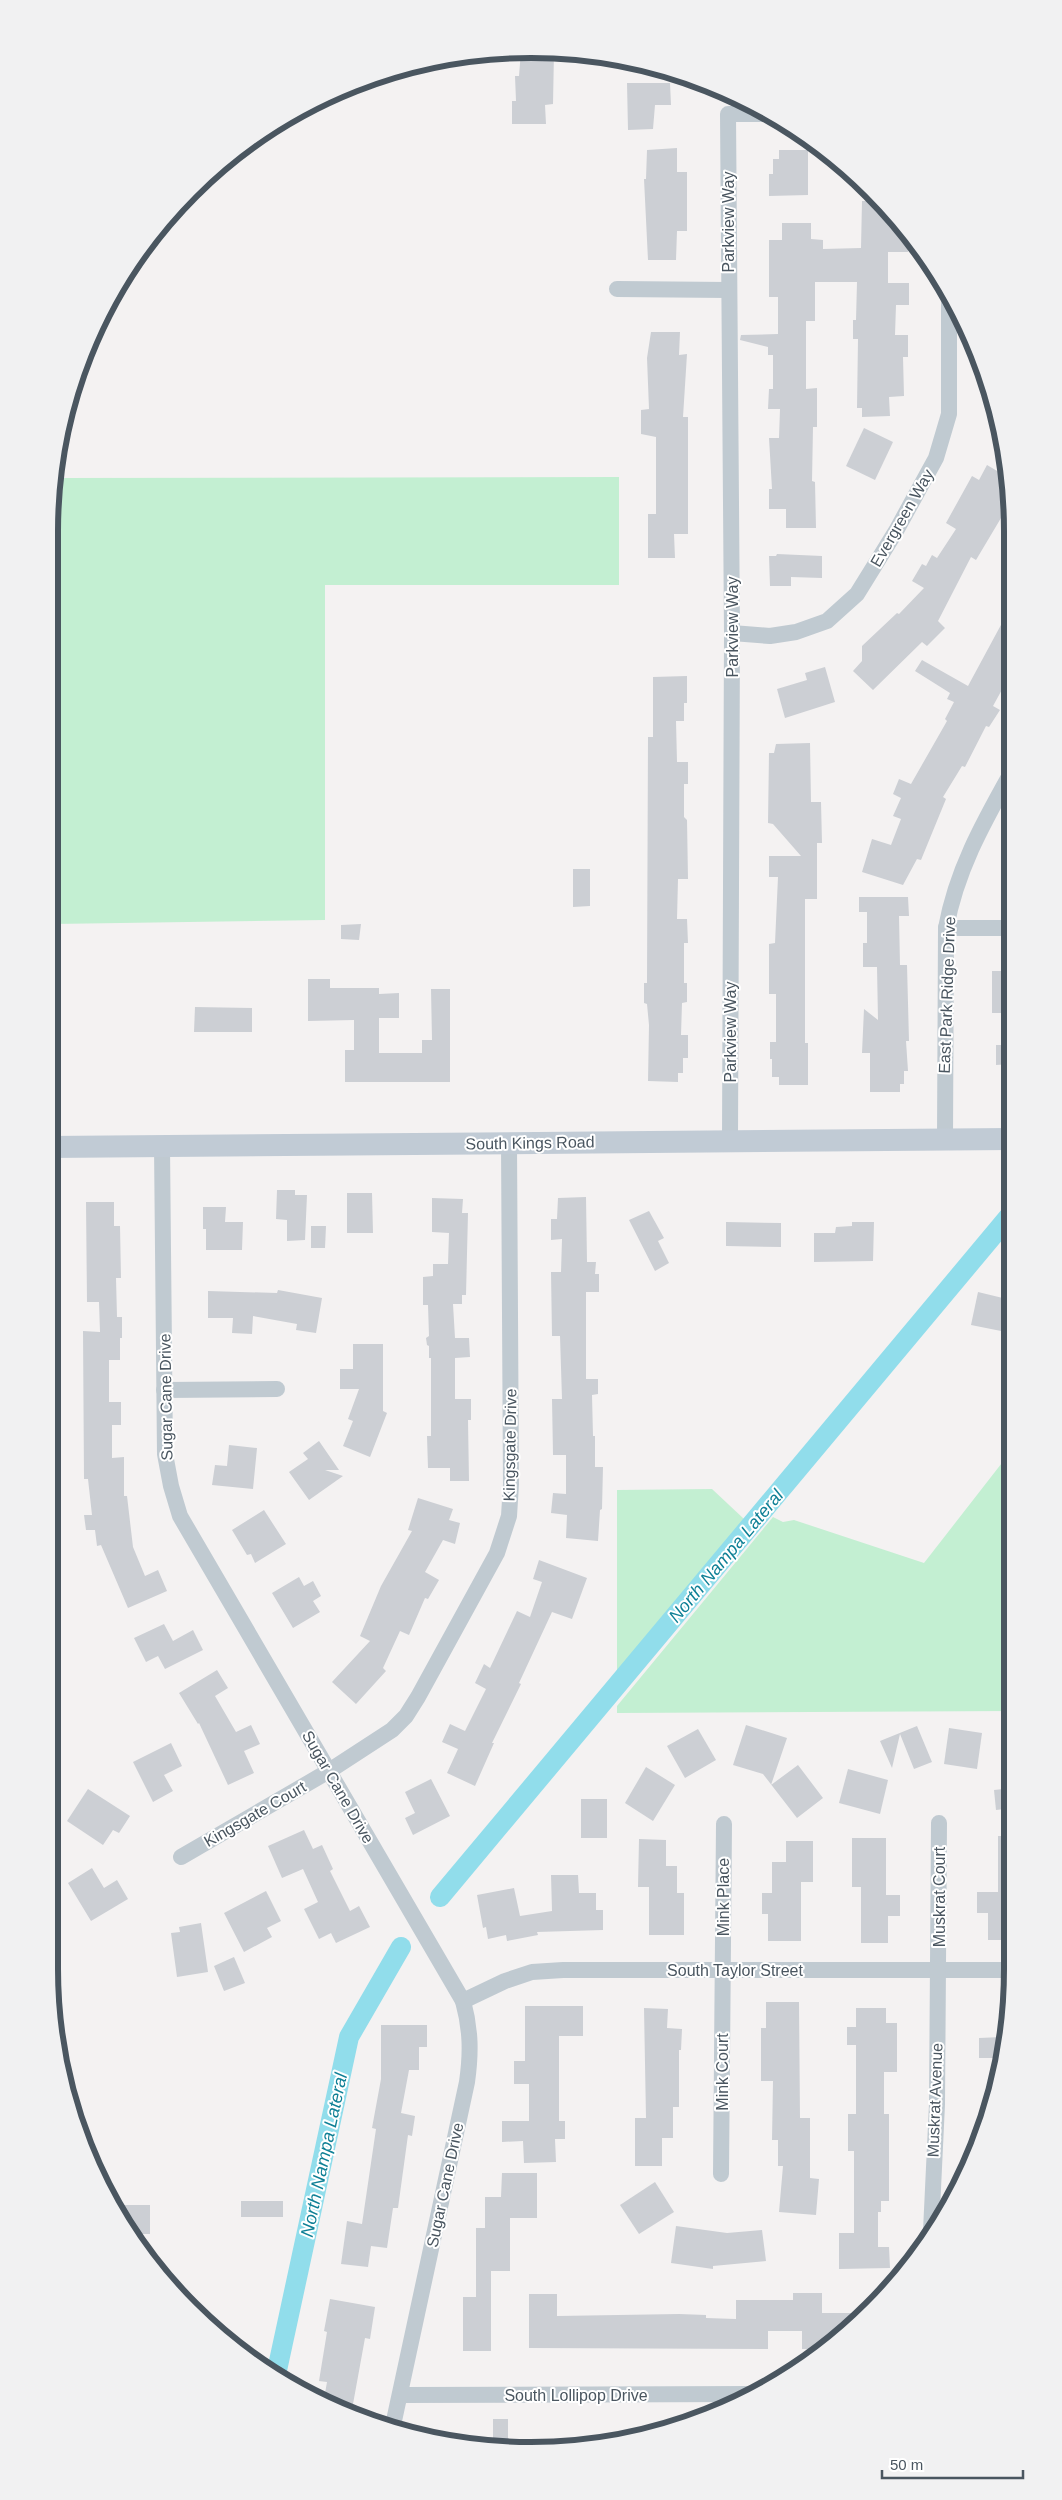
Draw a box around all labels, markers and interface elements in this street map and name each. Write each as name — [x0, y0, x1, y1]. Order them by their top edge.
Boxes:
street label: Parkview Way — [720, 172, 737, 272]
street label: Evergreen Way — [867, 466, 937, 570]
street label: Parkview Way — [724, 577, 741, 677]
street label: East Park Ridge Drive — [936, 916, 958, 1074]
street label: Parkview Way — [722, 982, 739, 1082]
street label: South Kings Road — [465, 1133, 595, 1153]
street label: Sugar Cane Drive — [156, 1333, 176, 1461]
street label: Kingsgate Drive — [501, 1388, 519, 1502]
water label: North Nampa Lateral — [665, 1485, 788, 1626]
street label: Sugar Cane Drive — [299, 1728, 377, 1846]
street label: Kingsgate Court — [201, 1778, 309, 1850]
street label: Muskrat Court — [931, 1846, 948, 1947]
street label: Mink Place — [715, 1858, 732, 1936]
street label: South Taylor Street — [667, 1962, 803, 1979]
street label: Mink Court — [714, 2033, 731, 2111]
street label: Muskrat Avenue — [925, 2042, 945, 2157]
water label: North Nampa Lateral — [297, 2070, 351, 2239]
street label: Sugar Cane Drive — [423, 2121, 467, 2249]
street label: South Lollipop Drive — [504, 2387, 648, 2404]
scale bar — [882, 2448, 1023, 2480]
text: 50 m — [890, 2456, 923, 2473]

